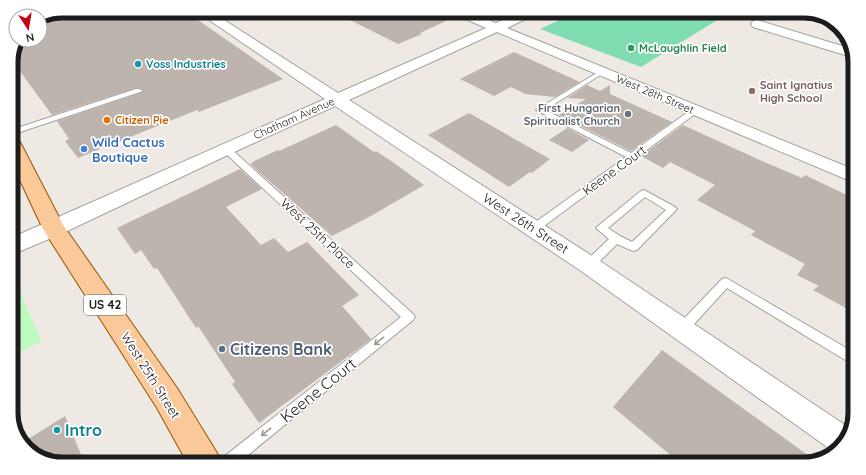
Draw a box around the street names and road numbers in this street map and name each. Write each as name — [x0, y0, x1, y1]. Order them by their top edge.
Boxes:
street label: West 28th Street — [614, 71, 696, 117]
street label: Chatham Avenue — [251, 94, 337, 142]
street label: Keene Court — [579, 142, 649, 198]
street label: West 26th Street — [480, 189, 572, 257]
street label: West 25th Place — [277, 194, 359, 272]
road number: US 42 — [84, 295, 126, 315]
street label: West 25th Street — [118, 329, 184, 421]
street label: Keene Court — [276, 353, 360, 427]

